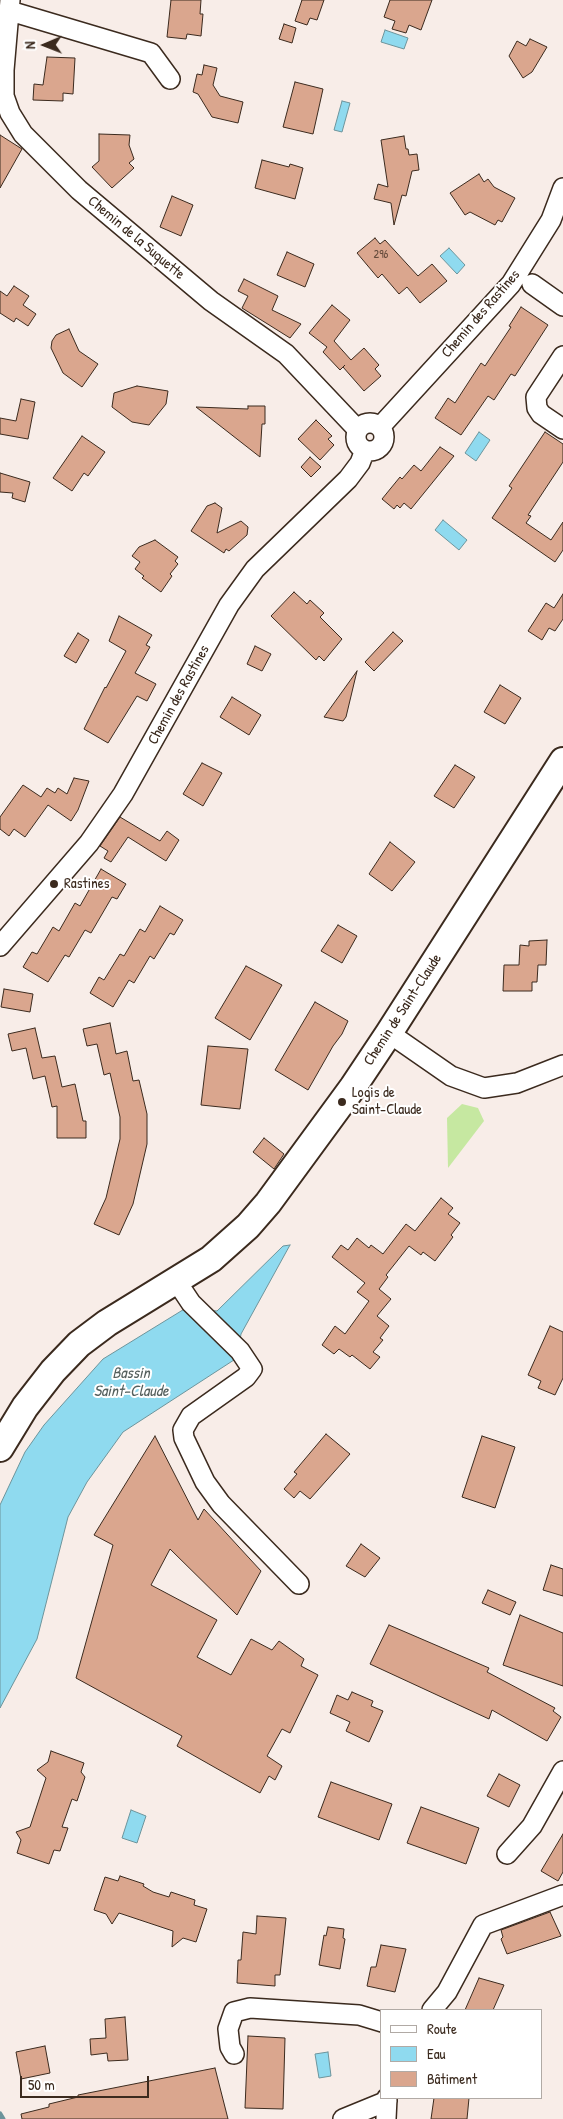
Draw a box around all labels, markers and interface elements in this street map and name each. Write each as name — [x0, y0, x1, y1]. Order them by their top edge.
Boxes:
north arrow — [20, 20, 70, 70]
text: N — [20, 41, 39, 49]
street label: Chemin de la Suquette — [84, 192, 188, 284]
house number: 296 — [374, 248, 388, 262]
street label: Chemin des Rastines — [438, 266, 524, 362]
street label: Chemin des Rastines — [144, 642, 214, 748]
place label: Rastines — [64, 875, 110, 893]
marker: Rastines — [48, 878, 60, 890]
street label: Chemin de Saint-Claude — [360, 951, 446, 1069]
place label: Logis de Saint-Claude — [352, 1084, 422, 1119]
marker: Logis de Saint-Claude — [336, 1096, 348, 1108]
water label: Bassin Saint-Claude — [94, 1364, 168, 1402]
legend — [380, 2009, 543, 2099]
text: Route — [427, 2018, 457, 2039]
text: Eau — [427, 2043, 446, 2064]
scale bar — [22, 2066, 151, 2098]
text: Bâtiment — [427, 2068, 477, 2089]
text: 50 m — [28, 2074, 55, 2095]

